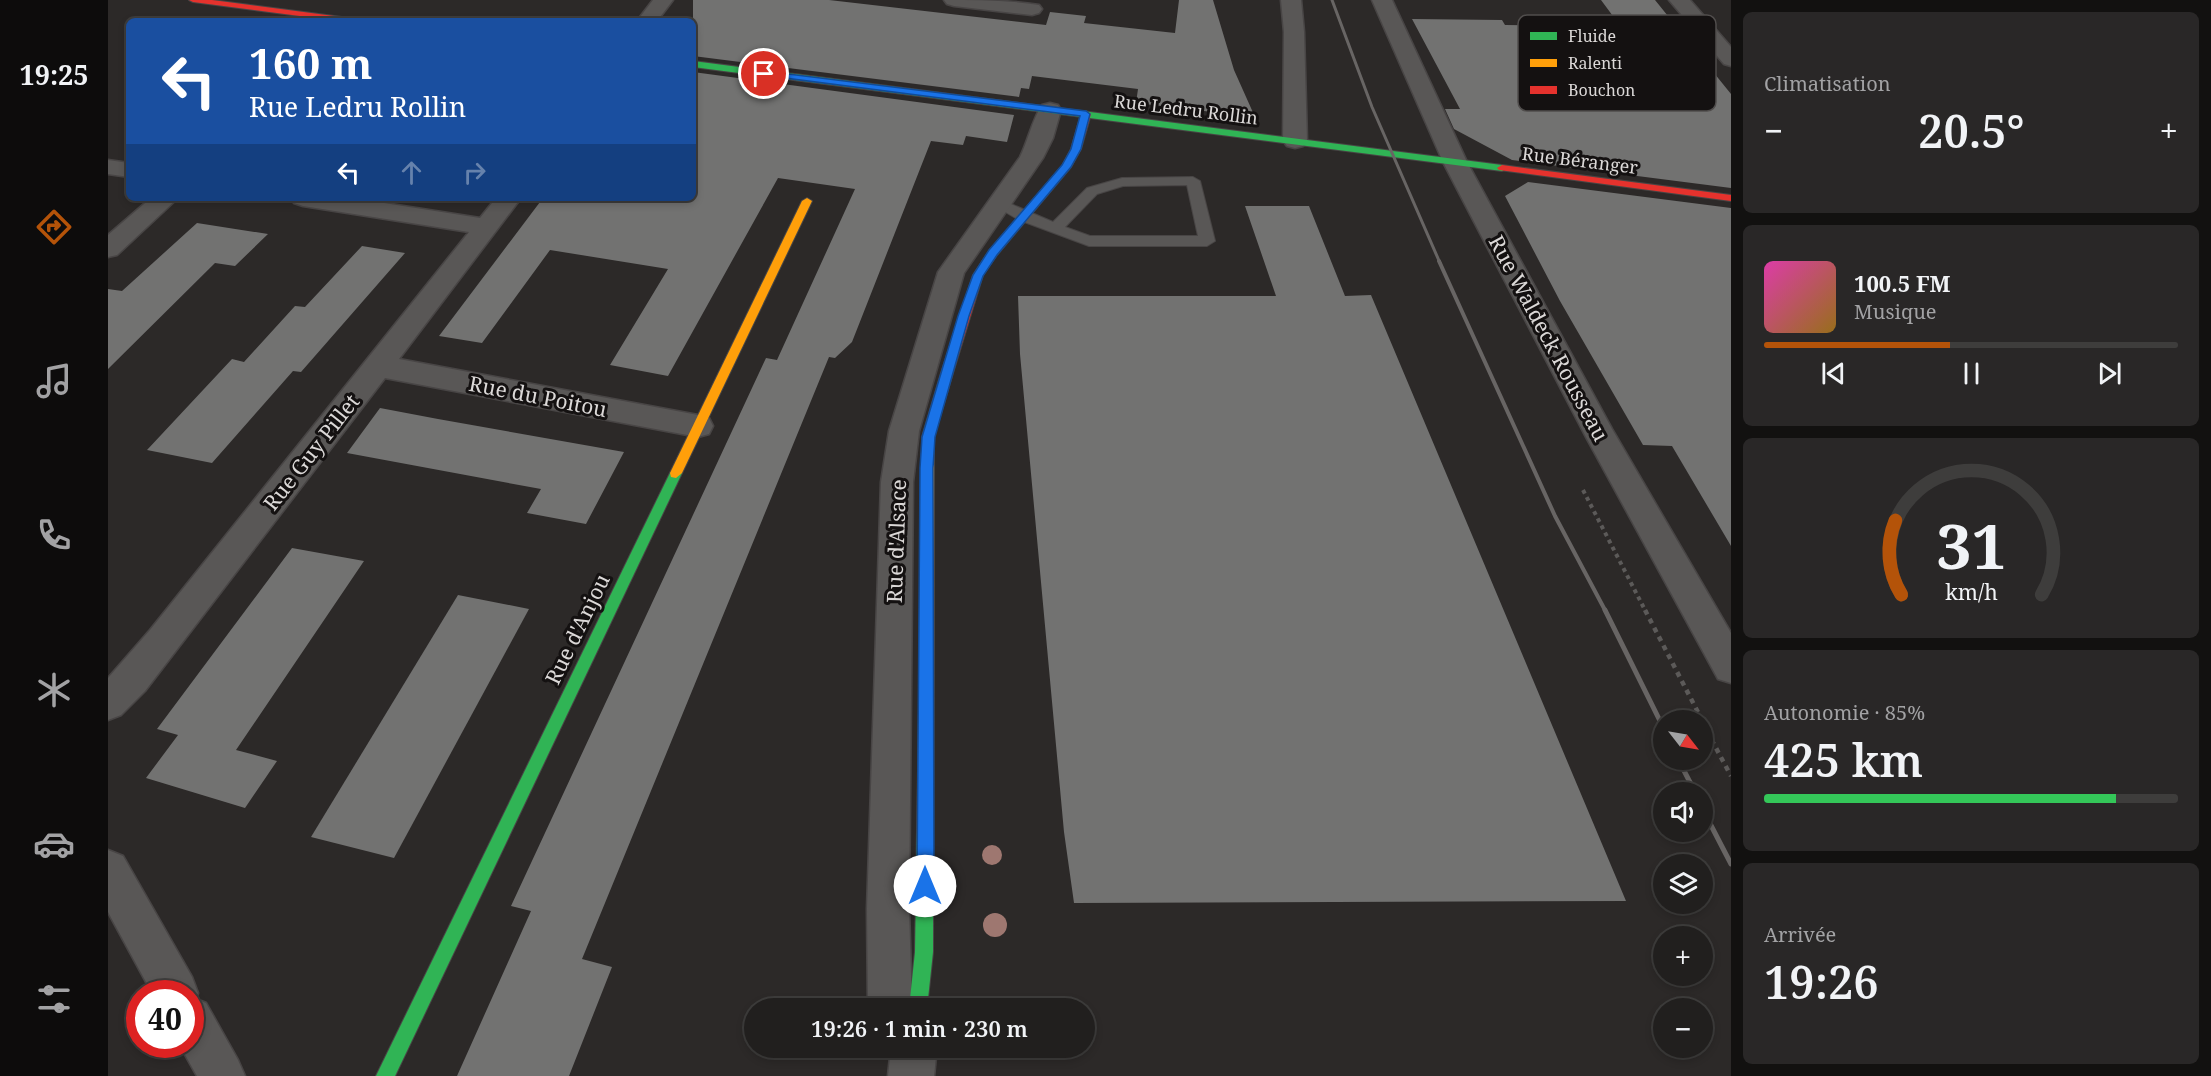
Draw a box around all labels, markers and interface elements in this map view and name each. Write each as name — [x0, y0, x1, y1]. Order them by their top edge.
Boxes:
legend — [1518, 15, 1716, 111]
text: Fluide — [1568, 25, 1616, 47]
text: 160 m — [249, 34, 373, 91]
icon: left — [150, 42, 228, 120]
pin — [738, 48, 789, 99]
text: Ralenti — [1568, 52, 1622, 74]
text: 19:25 — [19, 56, 89, 93]
icon: arrive — [747, 57, 780, 90]
text: Climatisation — [1764, 70, 1891, 97]
text: Bouchon — [1568, 79, 1635, 101]
text: Rue Ledru Rollin — [249, 88, 466, 125]
street label: Rue Ledru Rollin — [1113, 88, 1260, 130]
text: 20.5° — [1918, 100, 2025, 161]
text: − — [1764, 108, 1783, 153]
text: + — [2160, 108, 2178, 153]
street label: Rue Béranger — [1521, 141, 1640, 179]
icon: left — [332, 156, 365, 189]
icon: ahead — [395, 156, 428, 189]
icon: right — [458, 156, 491, 189]
icon: directions — [33, 206, 75, 248]
street label: Rue Waldeck Rousseau — [1483, 230, 1615, 446]
text: 100.5 FM — [1854, 268, 1951, 298]
text: Musique — [1854, 298, 1937, 325]
icon: previous — [1817, 357, 1850, 390]
icon: pause — [1955, 357, 1988, 390]
icon: next — [2093, 357, 2126, 390]
icon: music — [33, 360, 75, 402]
street label: Rue du Poitou — [467, 369, 609, 423]
street label: Rue Guy Pillet — [257, 388, 365, 516]
street label: Rue d'Alsace — [880, 479, 912, 603]
text: 31 — [1936, 502, 2006, 587]
icon: phone — [33, 514, 75, 556]
street label: Rue d'Anjou — [538, 569, 616, 689]
text: km/h — [1945, 577, 1998, 606]
icon: climate — [33, 669, 75, 711]
text: Autonomie · 85% — [1764, 699, 1925, 726]
north arrow — [1653, 710, 1713, 770]
map controls — [1653, 710, 1713, 1058]
text: 425 km — [1764, 729, 1923, 790]
button: sound — [1653, 782, 1713, 842]
icon: car — [33, 823, 75, 865]
position arrow — [893, 854, 957, 918]
button: layers — [1653, 854, 1713, 914]
text: Arrivée — [1764, 921, 1836, 948]
button: + — [1653, 926, 1713, 986]
text: 19:26 — [1764, 951, 1879, 1012]
icon: filters — [33, 978, 75, 1020]
speed limit sign: 40 — [126, 980, 204, 1058]
button: − — [1653, 998, 1713, 1058]
text: 19:26 · 1 min · 230 m — [811, 1013, 1028, 1043]

